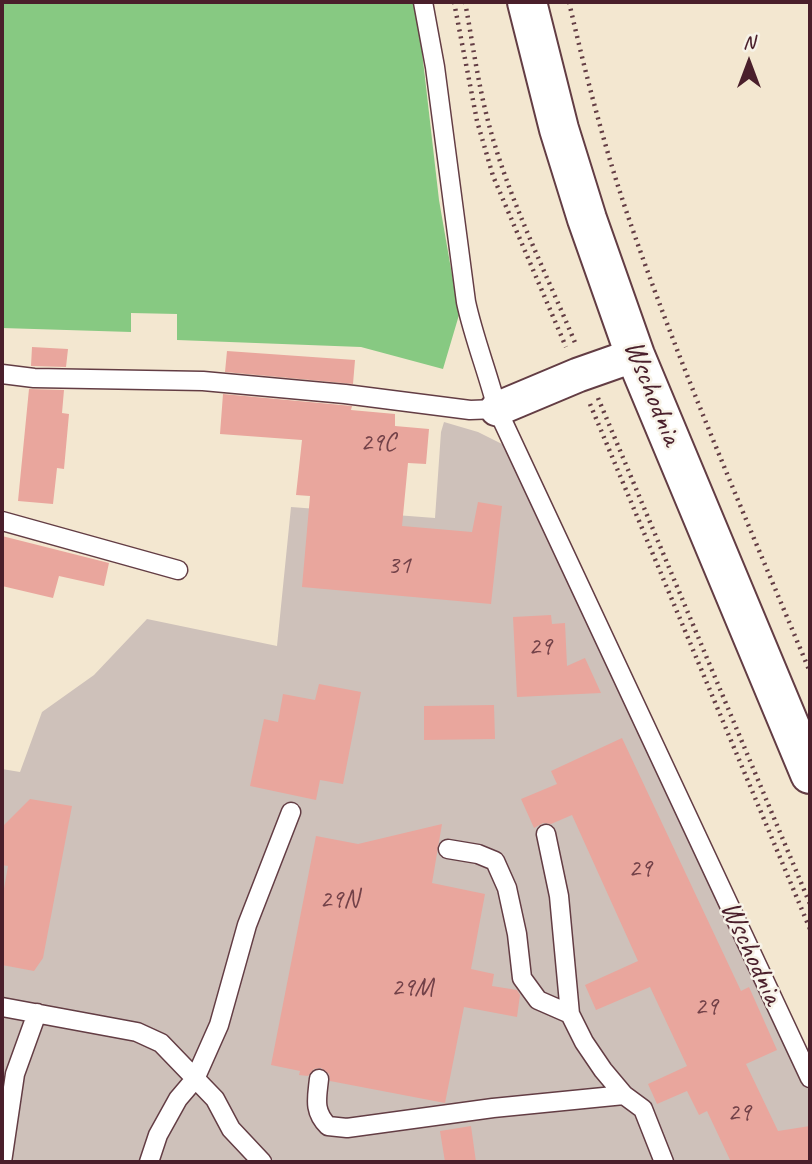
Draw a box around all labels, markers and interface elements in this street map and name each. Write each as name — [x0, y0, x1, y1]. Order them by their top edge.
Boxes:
north arrow — [714, 28, 784, 98]
text: N — [743, 30, 755, 54]
street label: Wschodnia — [615, 335, 689, 451]
house number: 29C — [360, 427, 396, 459]
house number: 31 — [387, 550, 411, 582]
house number: 29 — [528, 631, 552, 663]
house number: 29 — [628, 853, 652, 885]
house number: 29N — [320, 884, 358, 916]
street label: Wschodnia — [711, 896, 791, 1010]
house number: 29M — [391, 972, 433, 1004]
house number: 29 — [694, 991, 718, 1023]
house number: 29 — [727, 1097, 751, 1129]

